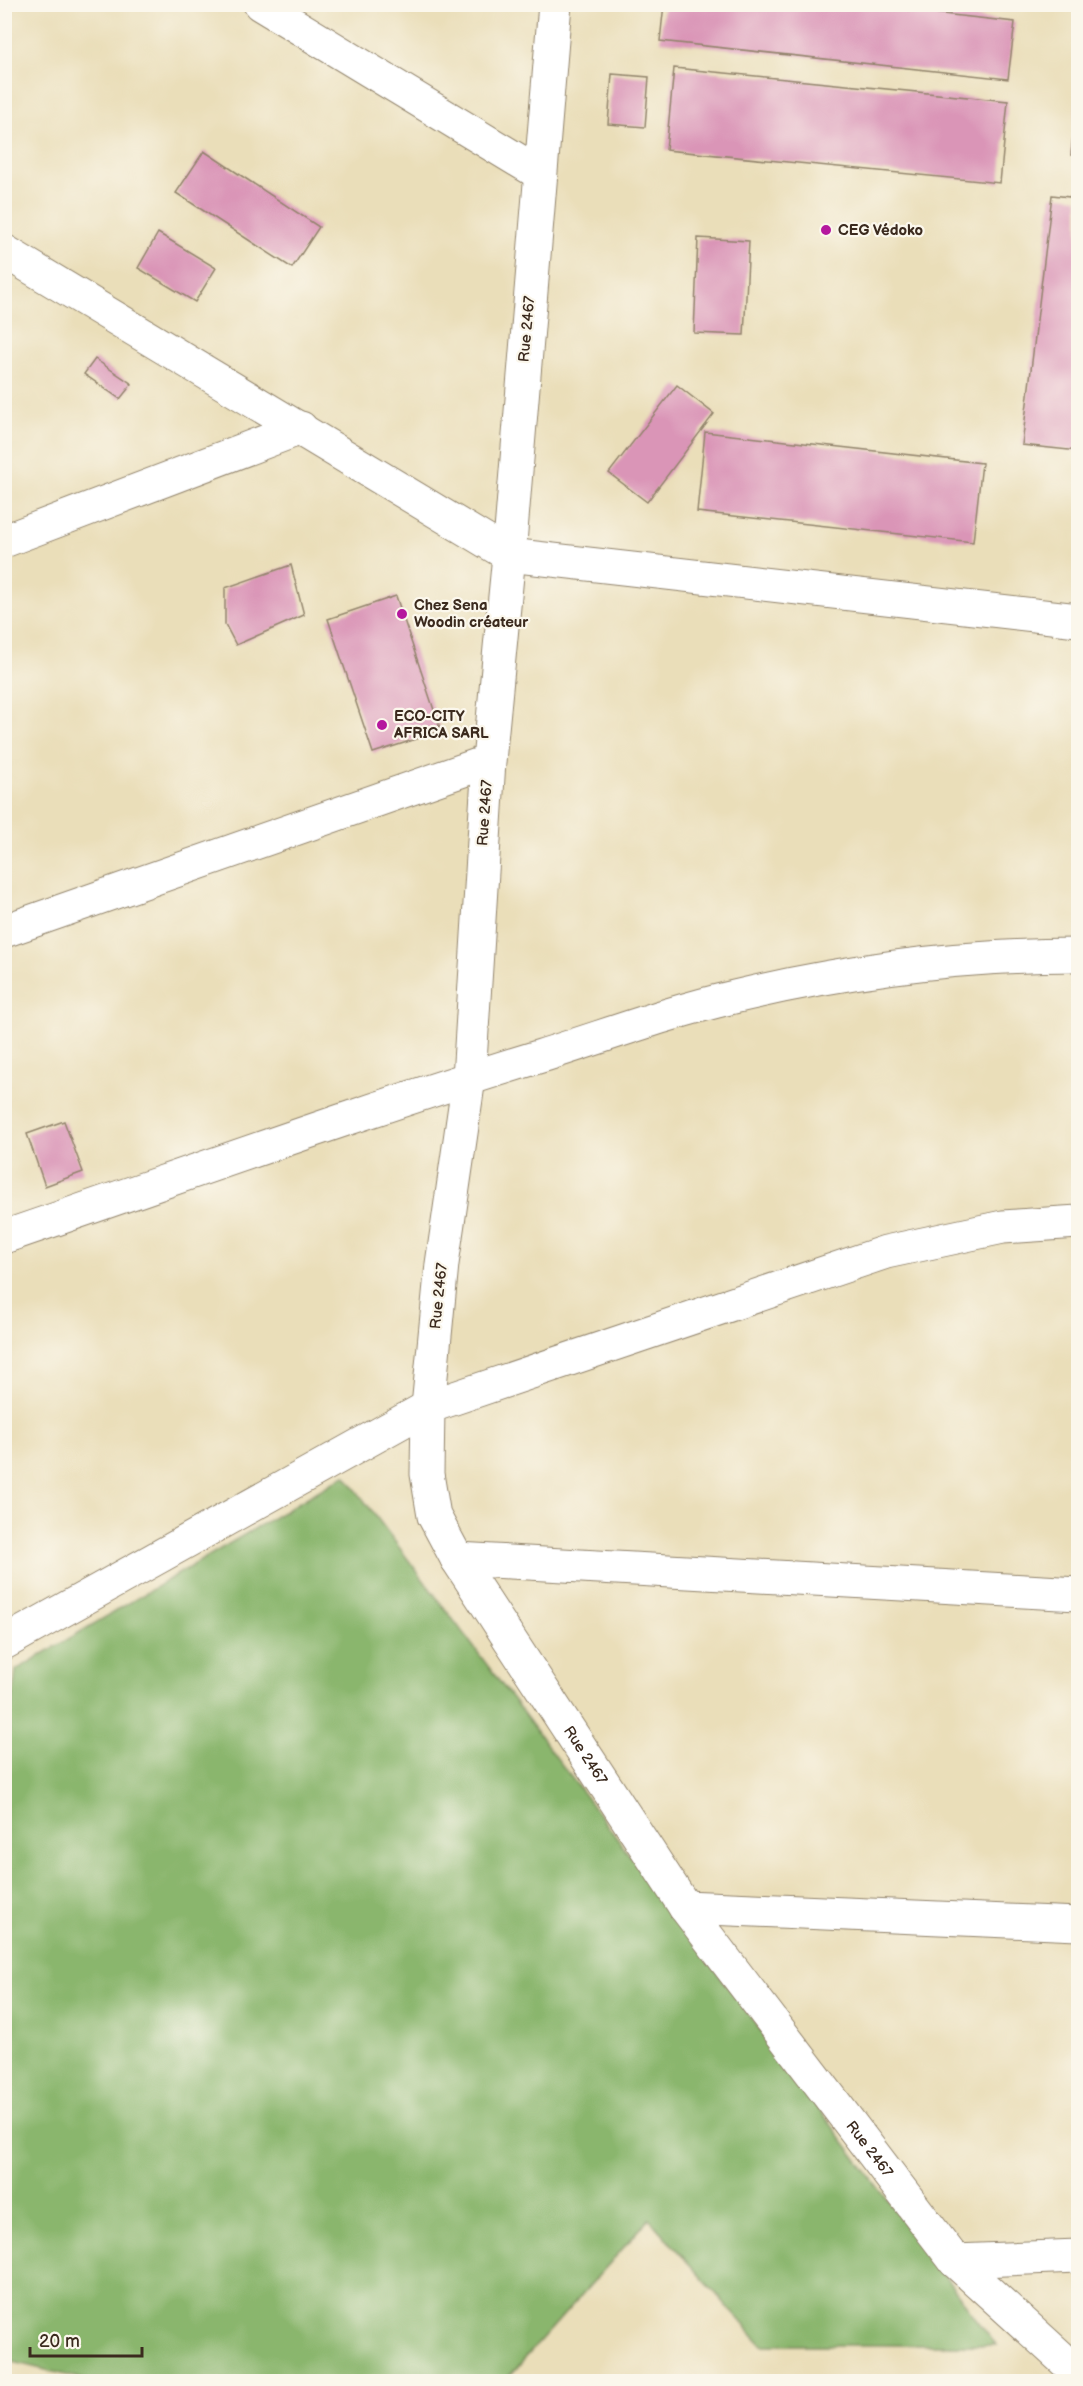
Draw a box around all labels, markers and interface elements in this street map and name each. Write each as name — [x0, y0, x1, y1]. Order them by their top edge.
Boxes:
place label: CEG Védoko — [838, 221, 924, 240]
marker: CEG Védoko — [819, 223, 833, 237]
street label: Rue 2467 — [515, 295, 539, 363]
place label: Chez Sena Woodin créateur — [414, 596, 529, 632]
marker: Chez Sena Woodin créateur — [395, 607, 409, 621]
place label: ECO-CITY AFRICA SARL — [393, 707, 489, 743]
marker: ECO-CITY AFRICA SARL — [375, 718, 389, 732]
street label: Rue 2467 — [473, 779, 497, 847]
street label: Rue 2467 — [426, 1261, 452, 1330]
street label: Rue 2467 — [559, 1722, 612, 1789]
street label: Rue 2467 — [842, 2117, 898, 2182]
scale bar — [30, 2320, 142, 2358]
text: 20 m — [39, 2331, 80, 2352]

